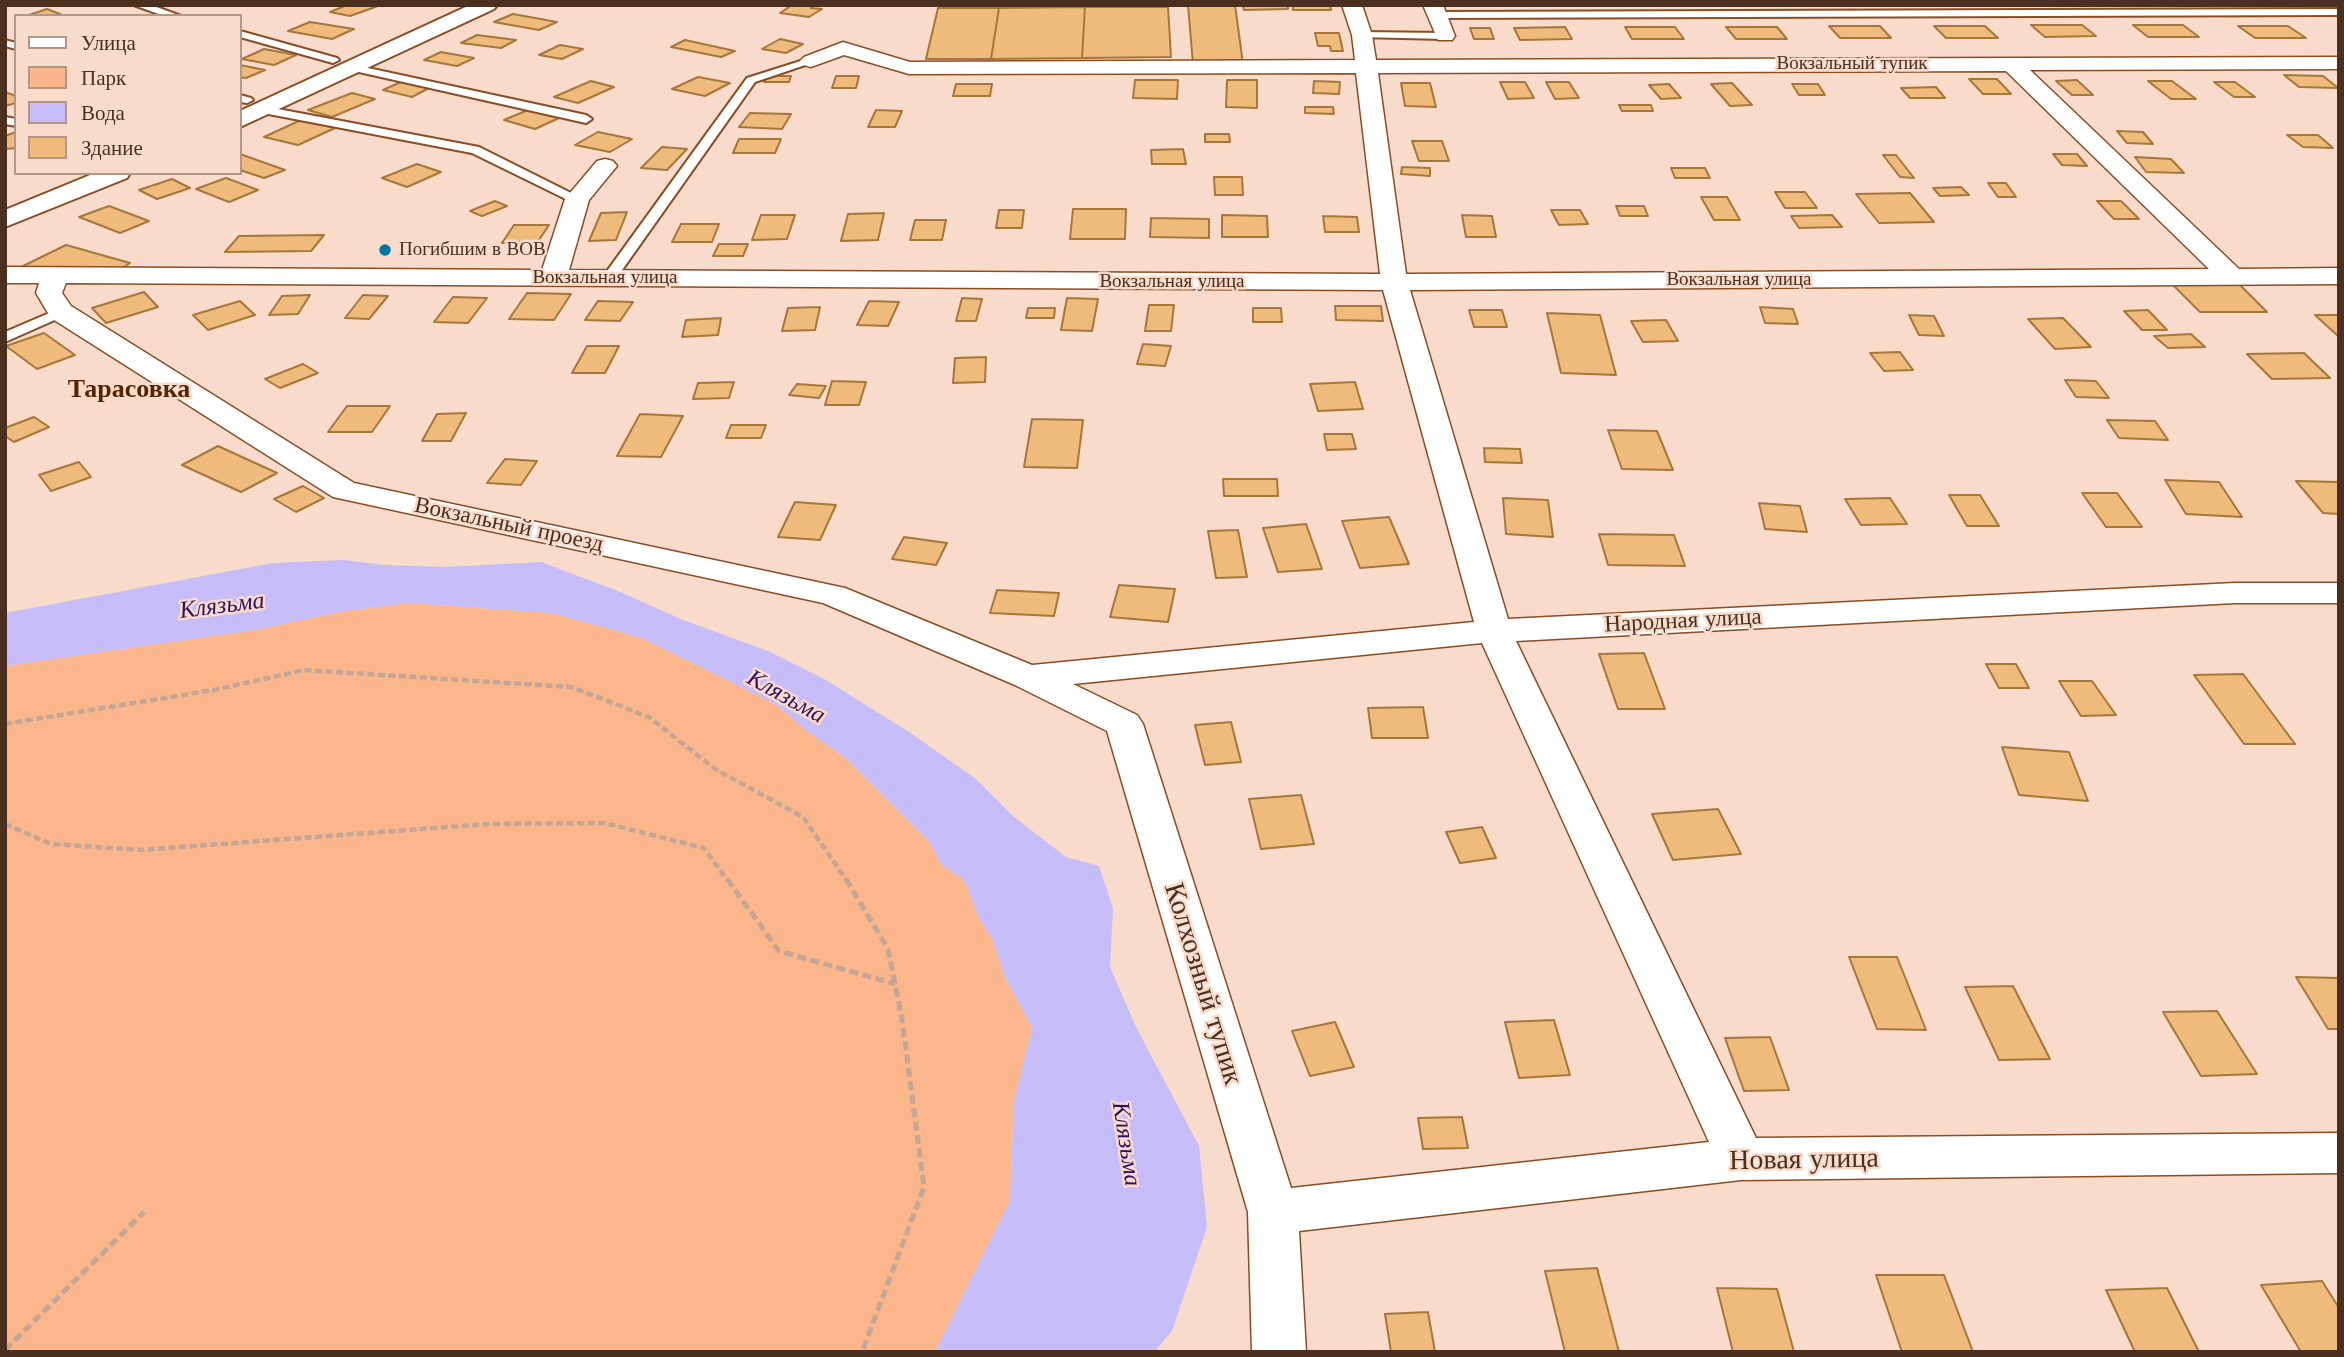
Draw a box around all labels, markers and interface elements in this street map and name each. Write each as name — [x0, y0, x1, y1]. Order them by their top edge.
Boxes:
legend — [14, 14, 242, 175]
text: Улица — [81, 30, 136, 56]
street label: Вокзальный тупик — [1776, 53, 1928, 75]
text: Парк — [81, 65, 126, 91]
text: Вода — [81, 100, 125, 126]
text: Здание — [81, 135, 143, 161]
place label: Погибшим в ВОВ — [399, 239, 546, 261]
marker: Погибшим в ВОВ — [377, 242, 393, 258]
street label: Вокзальная улица — [532, 267, 678, 289]
street label: Вокзальная улица — [1666, 269, 1812, 291]
street label: Вокзальная улица — [1099, 271, 1245, 293]
district label: Тарасовка — [68, 374, 190, 406]
street label: Вокзальный проезд — [412, 492, 606, 558]
water label: Клязьма — [178, 587, 266, 625]
street label: Народная улица — [1604, 603, 1762, 639]
water label: Клязьма — [742, 664, 830, 730]
street label: Колхозный тупик — [1156, 879, 1250, 1089]
water label: Клязьма — [1105, 1100, 1147, 1188]
street label: Новая улица — [1729, 1142, 1879, 1178]

